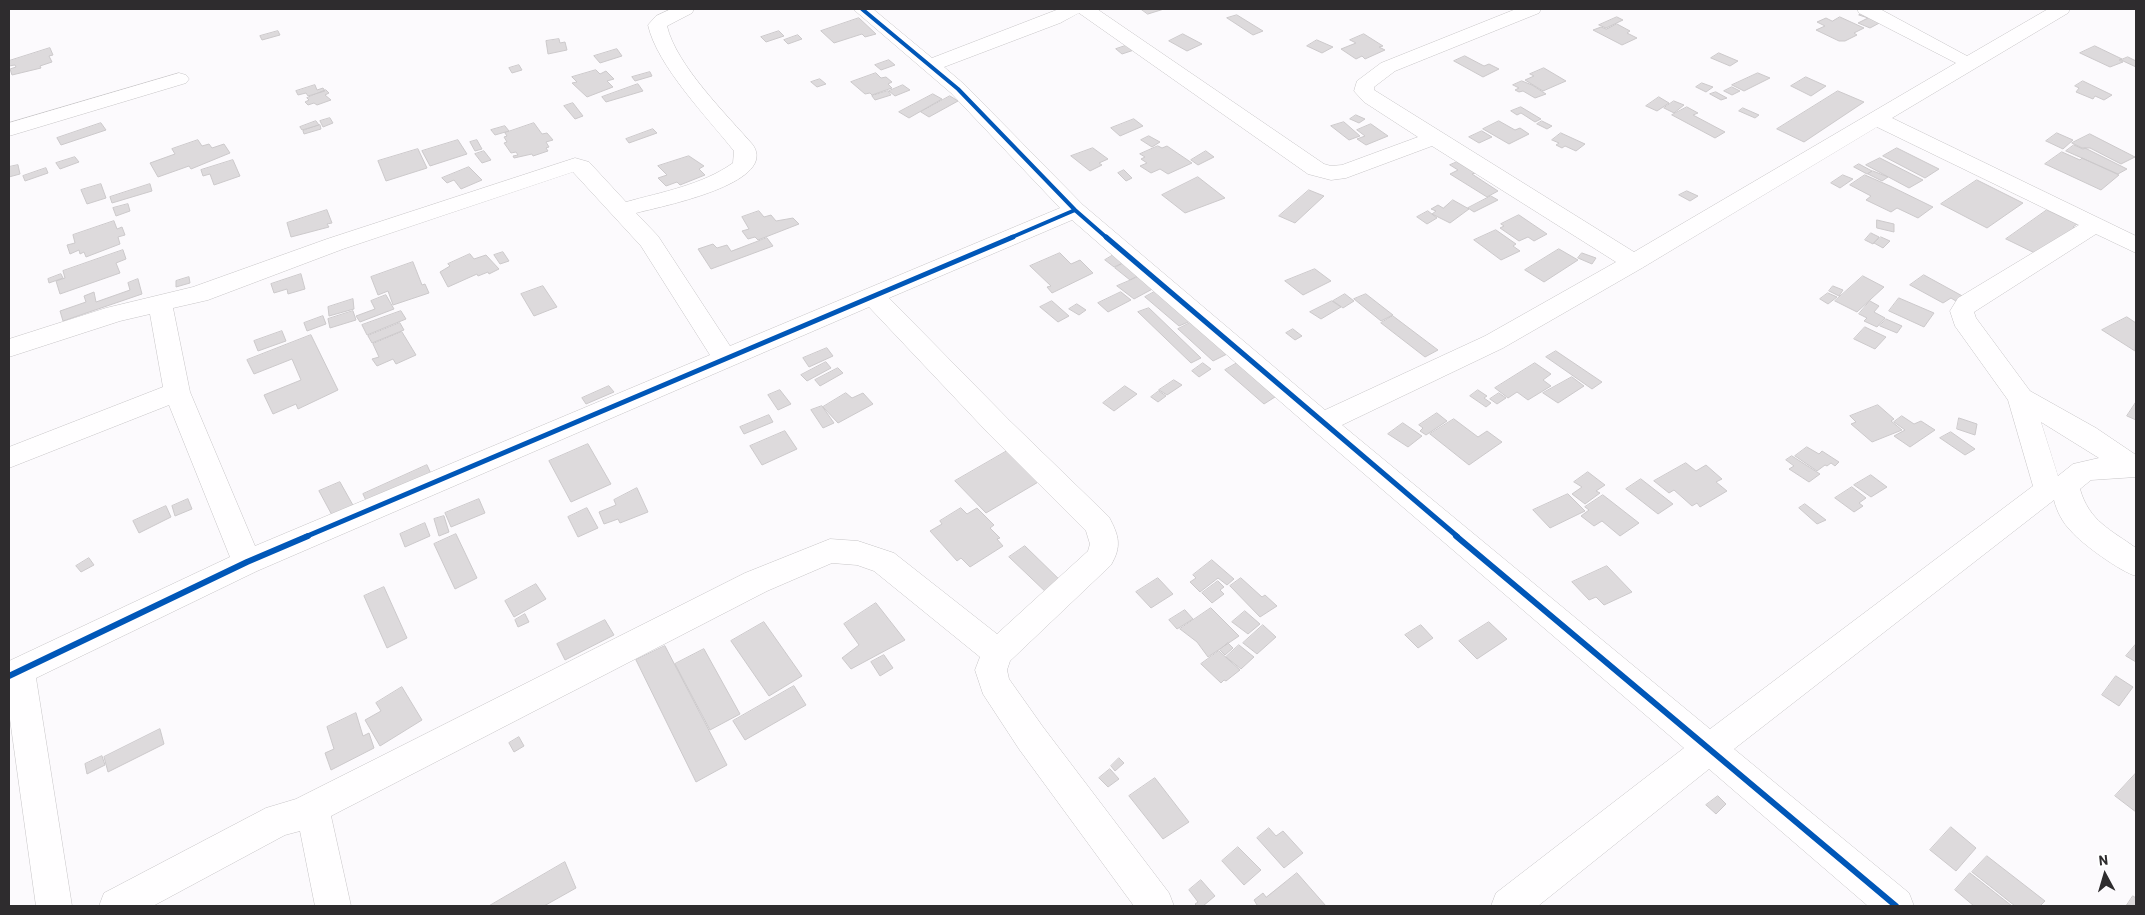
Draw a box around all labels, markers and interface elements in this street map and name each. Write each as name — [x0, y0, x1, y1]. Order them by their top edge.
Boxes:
north arrow — [2080, 850, 2130, 900]
text: N — [2098, 851, 2109, 869]

